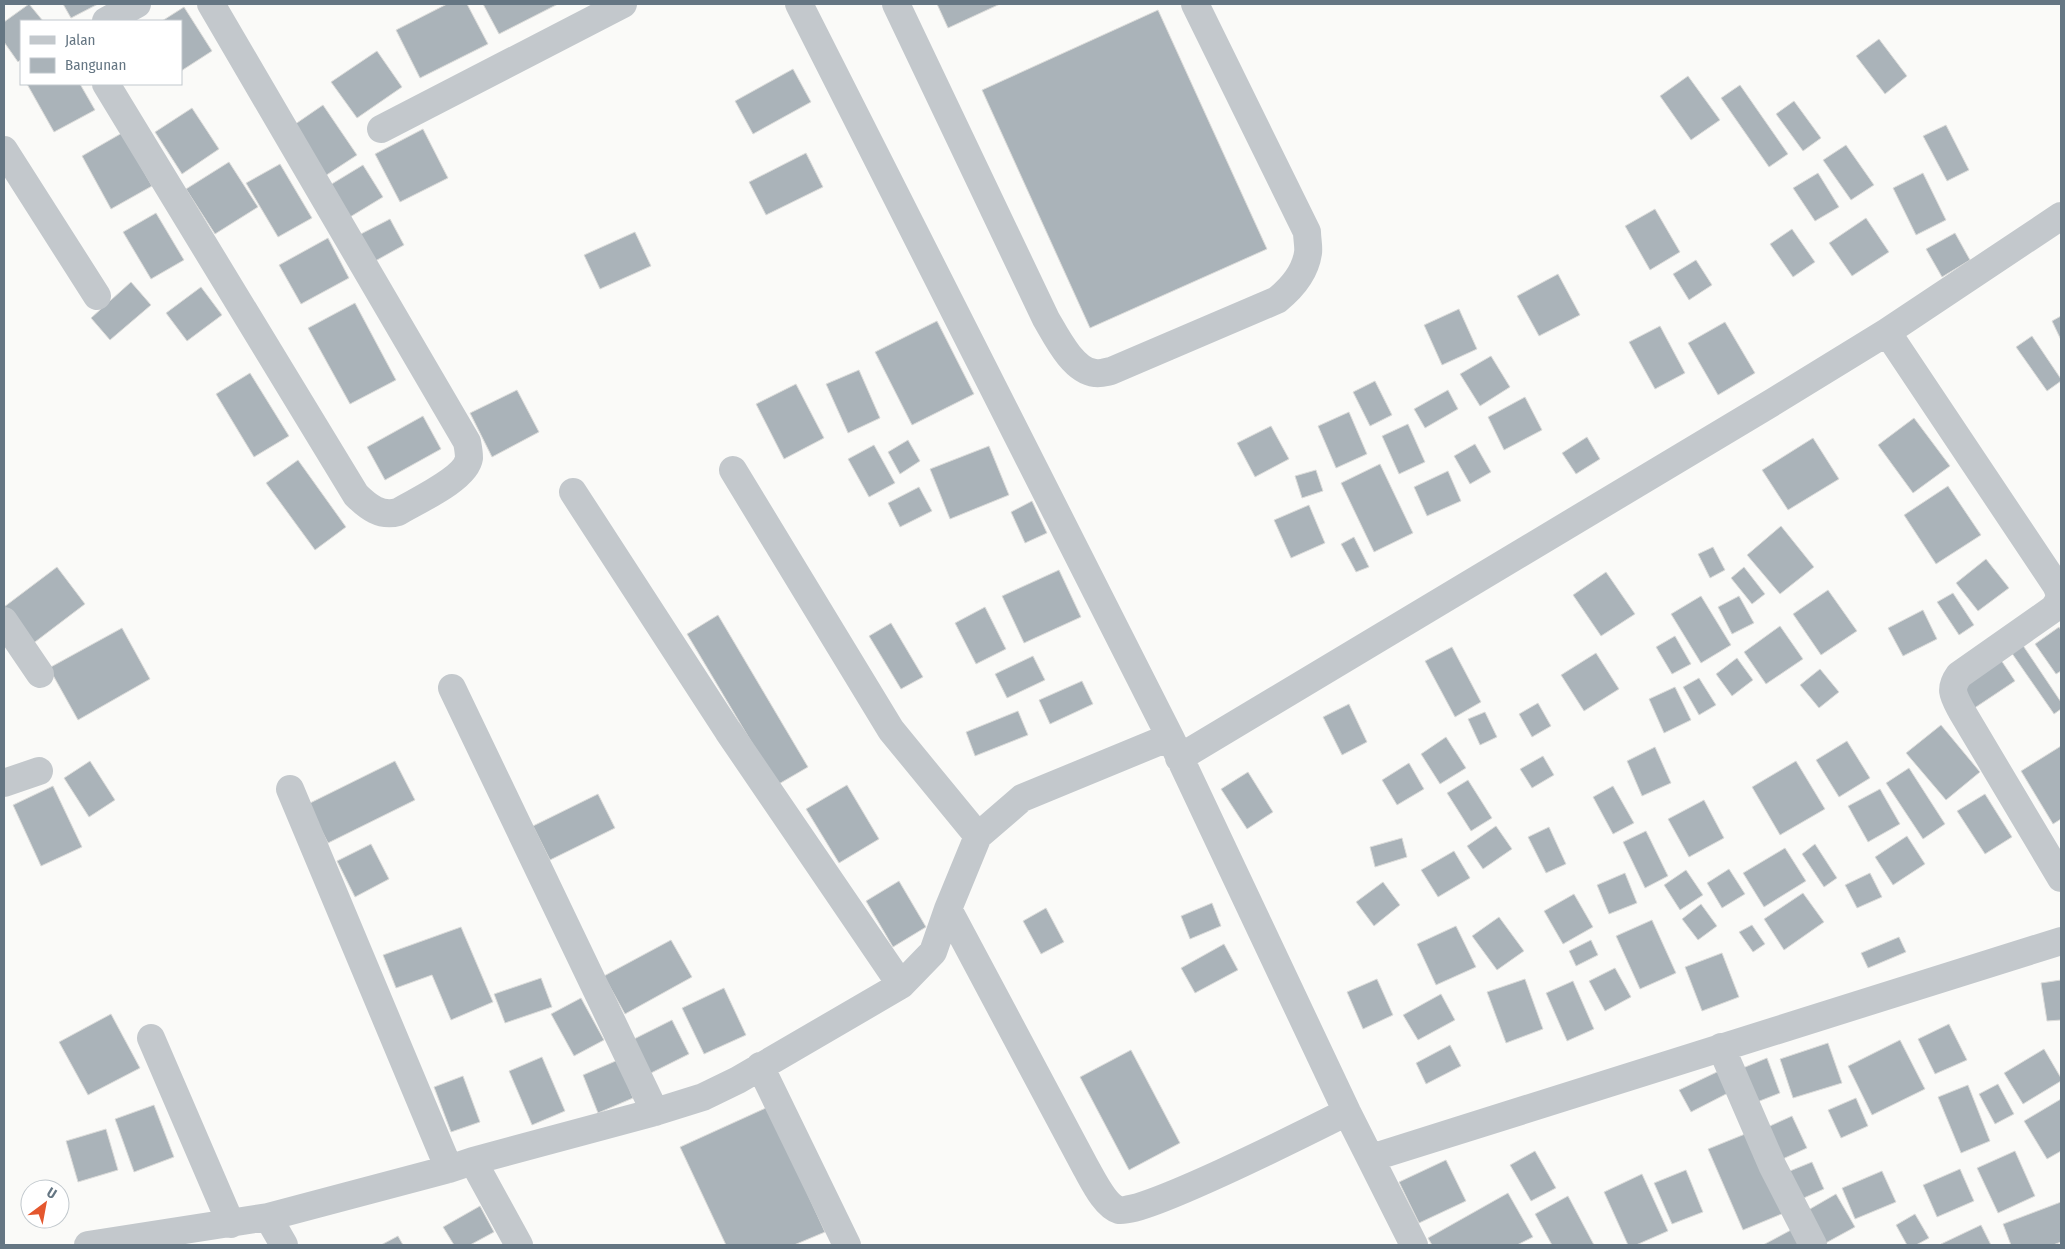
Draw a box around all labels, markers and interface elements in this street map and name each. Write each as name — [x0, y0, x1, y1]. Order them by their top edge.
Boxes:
legend — [20, 20, 182, 85]
text: Jalan — [65, 31, 95, 49]
text: Bangunan — [65, 56, 126, 74]
north arrow — [20, 1179, 70, 1229]
text: U — [44, 1184, 60, 1203]

